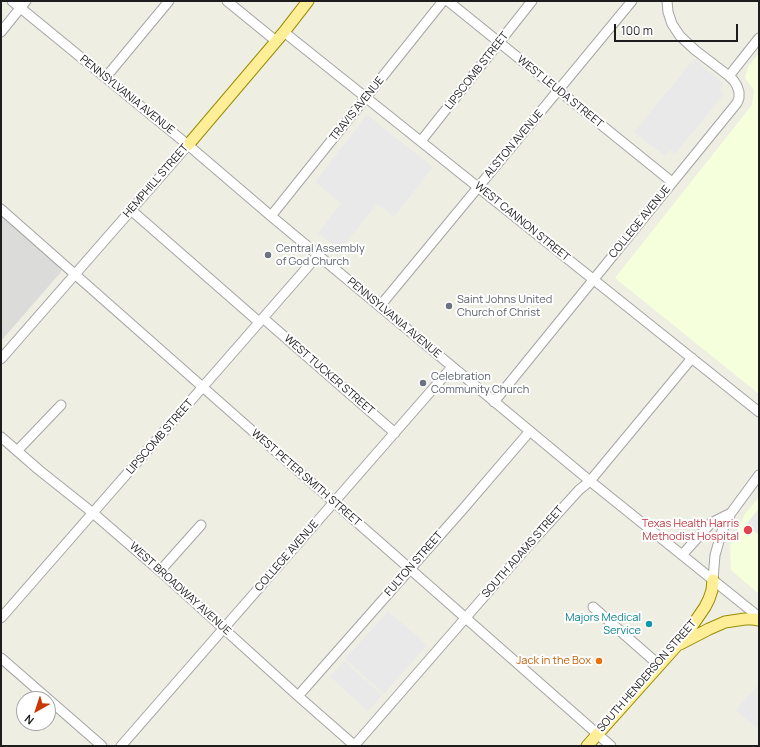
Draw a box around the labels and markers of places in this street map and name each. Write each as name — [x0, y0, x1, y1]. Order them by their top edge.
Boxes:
place label: Central Assembly of God Church — [276, 242, 365, 268]
marker: Central Assembly of God Church — [263, 250, 273, 260]
place label: Saint Johns United Church of Christ — [457, 293, 552, 319]
marker: Saint Johns United Church of Christ — [444, 301, 454, 311]
place label: Celebration Community Church — [431, 370, 529, 396]
marker: Celebration Community Church — [418, 378, 428, 388]
place label: Texas Health Harris Methodist Hospital — [642, 517, 739, 543]
marker: Texas Health Harris Methodist Hospital — [742, 524, 754, 536]
place label: Majors Medical Service — [565, 611, 641, 637]
marker: Majors Medical Service — [644, 619, 654, 629]
place label: Jack in the Box — [516, 654, 591, 668]
marker: Jack in the Box — [594, 656, 604, 666]

